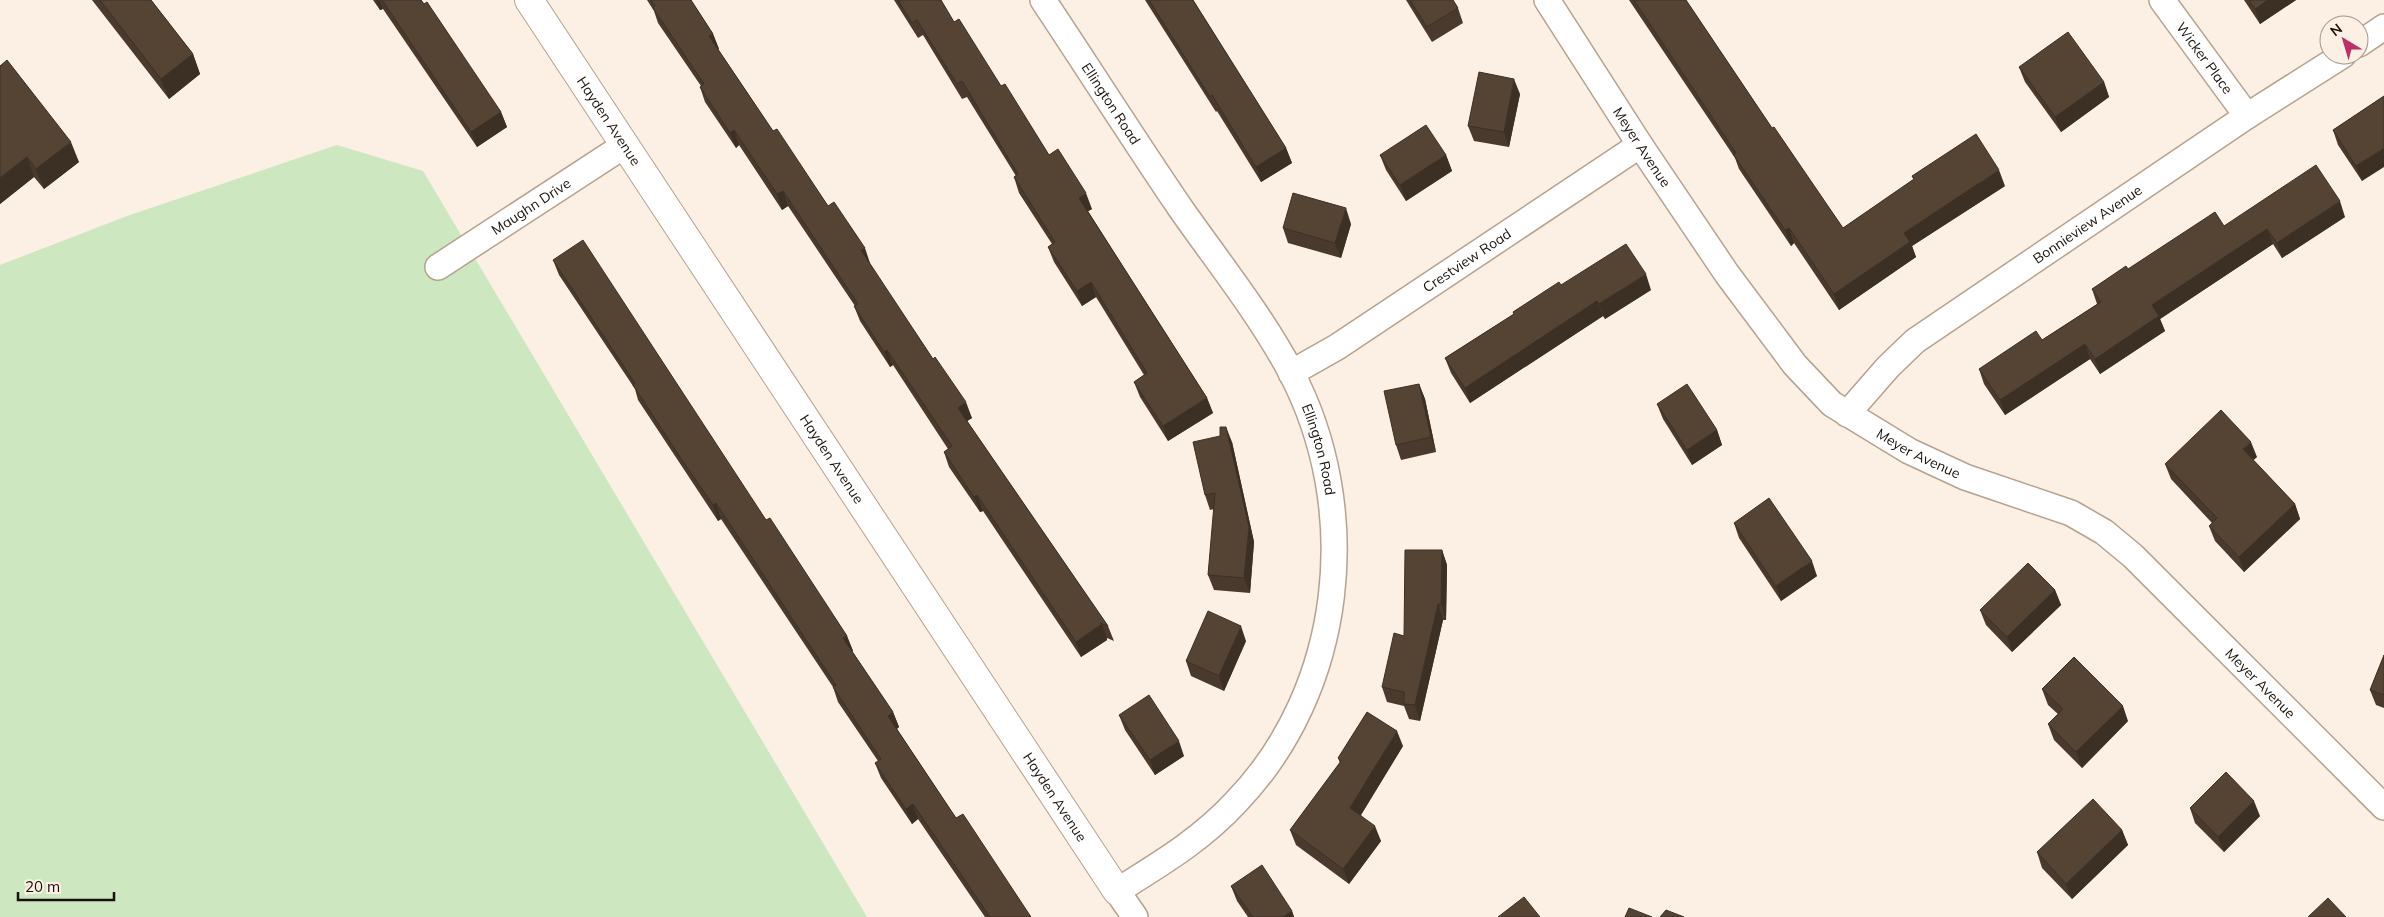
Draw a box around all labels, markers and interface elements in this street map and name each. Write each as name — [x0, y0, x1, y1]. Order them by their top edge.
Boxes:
north arrow — [2319, 15, 2369, 65]
street label: Wicker Place — [2172, 19, 2237, 98]
text: N — [2326, 19, 2346, 40]
street label: Ellington Road — [1078, 59, 1144, 148]
street label: Hayden Avenue — [573, 73, 645, 169]
street label: Meyer Avenue — [1609, 104, 1675, 190]
street label: Maughn Drive — [488, 174, 574, 239]
street label: Bonnieview Avenue — [2029, 181, 2145, 268]
street label: Crestview Road — [1419, 224, 1515, 296]
street label: Ellington Road — [1298, 401, 1339, 496]
street label: Hayden Avenue — [796, 411, 868, 507]
street label: Meyer Avenue — [1873, 424, 1963, 483]
street label: Meyer Avenue — [2221, 644, 2299, 722]
street label: Hayden Avenue — [1019, 749, 1091, 845]
scale bar — [18, 870, 114, 902]
text: 20 m — [25, 877, 60, 896]

